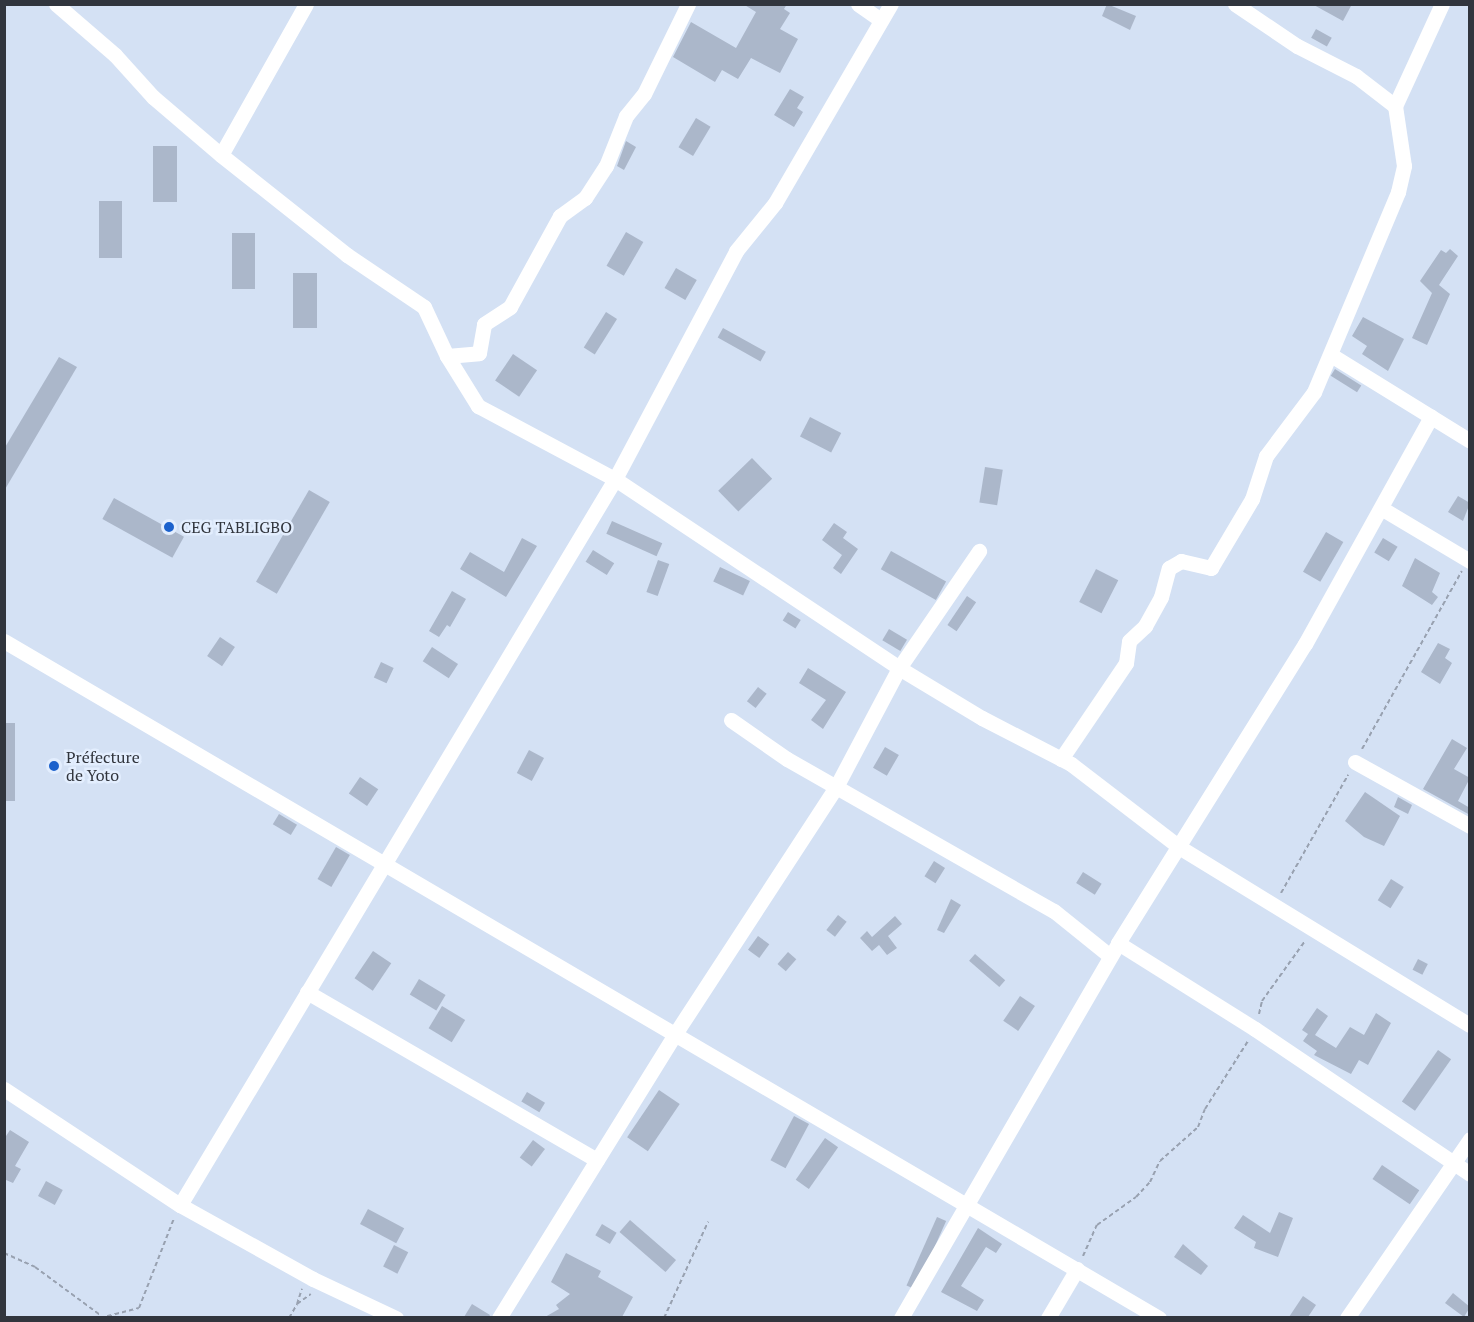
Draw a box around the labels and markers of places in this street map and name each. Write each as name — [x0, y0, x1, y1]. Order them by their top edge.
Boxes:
place label: CEG TABLIGBO — [181, 517, 292, 537]
marker: CEG TABLIGBO — [162, 520, 176, 534]
place label: Préfecture de Yoto — [66, 747, 140, 785]
marker: Préfecture de Yoto — [47, 759, 61, 773]

